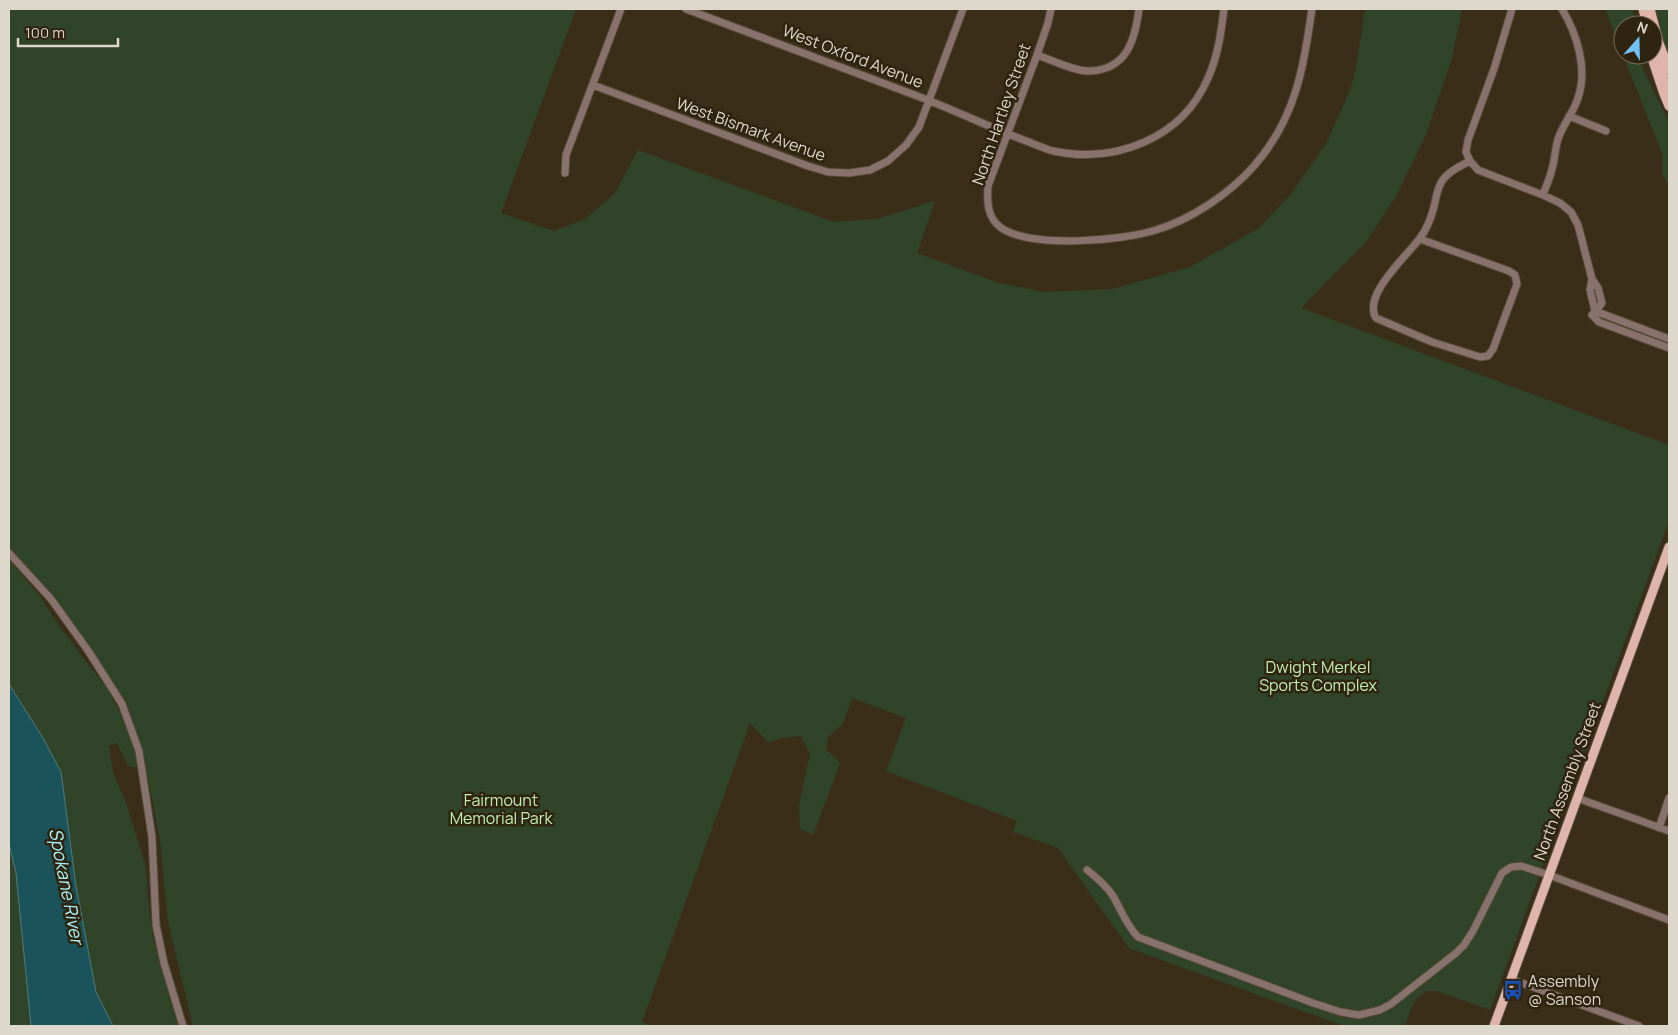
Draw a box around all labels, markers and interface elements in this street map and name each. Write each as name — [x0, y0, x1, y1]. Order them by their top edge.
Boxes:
scale bar — [18, 15, 118, 47]
north arrow — [1613, 15, 1663, 65]
text: N — [1635, 17, 1651, 38]
street label: West Oxford Avenue — [780, 19, 926, 93]
text: 100 m — [25, 22, 65, 43]
street label: North Hartley Street — [966, 40, 1036, 188]
street label: West Bismark Avenue — [673, 92, 829, 166]
park label: Dwight Merkel Sports Complex — [1259, 656, 1377, 696]
street label: North Assembly Street — [1528, 699, 1606, 863]
park label: Fairmount Memorial Park — [450, 789, 553, 829]
water label: Spokane River — [44, 826, 90, 948]
place label: Assembly @ Sanson — [1528, 970, 1601, 1010]
bus stop icon: Assembly @ Sanson — [1502, 979, 1524, 1001]

